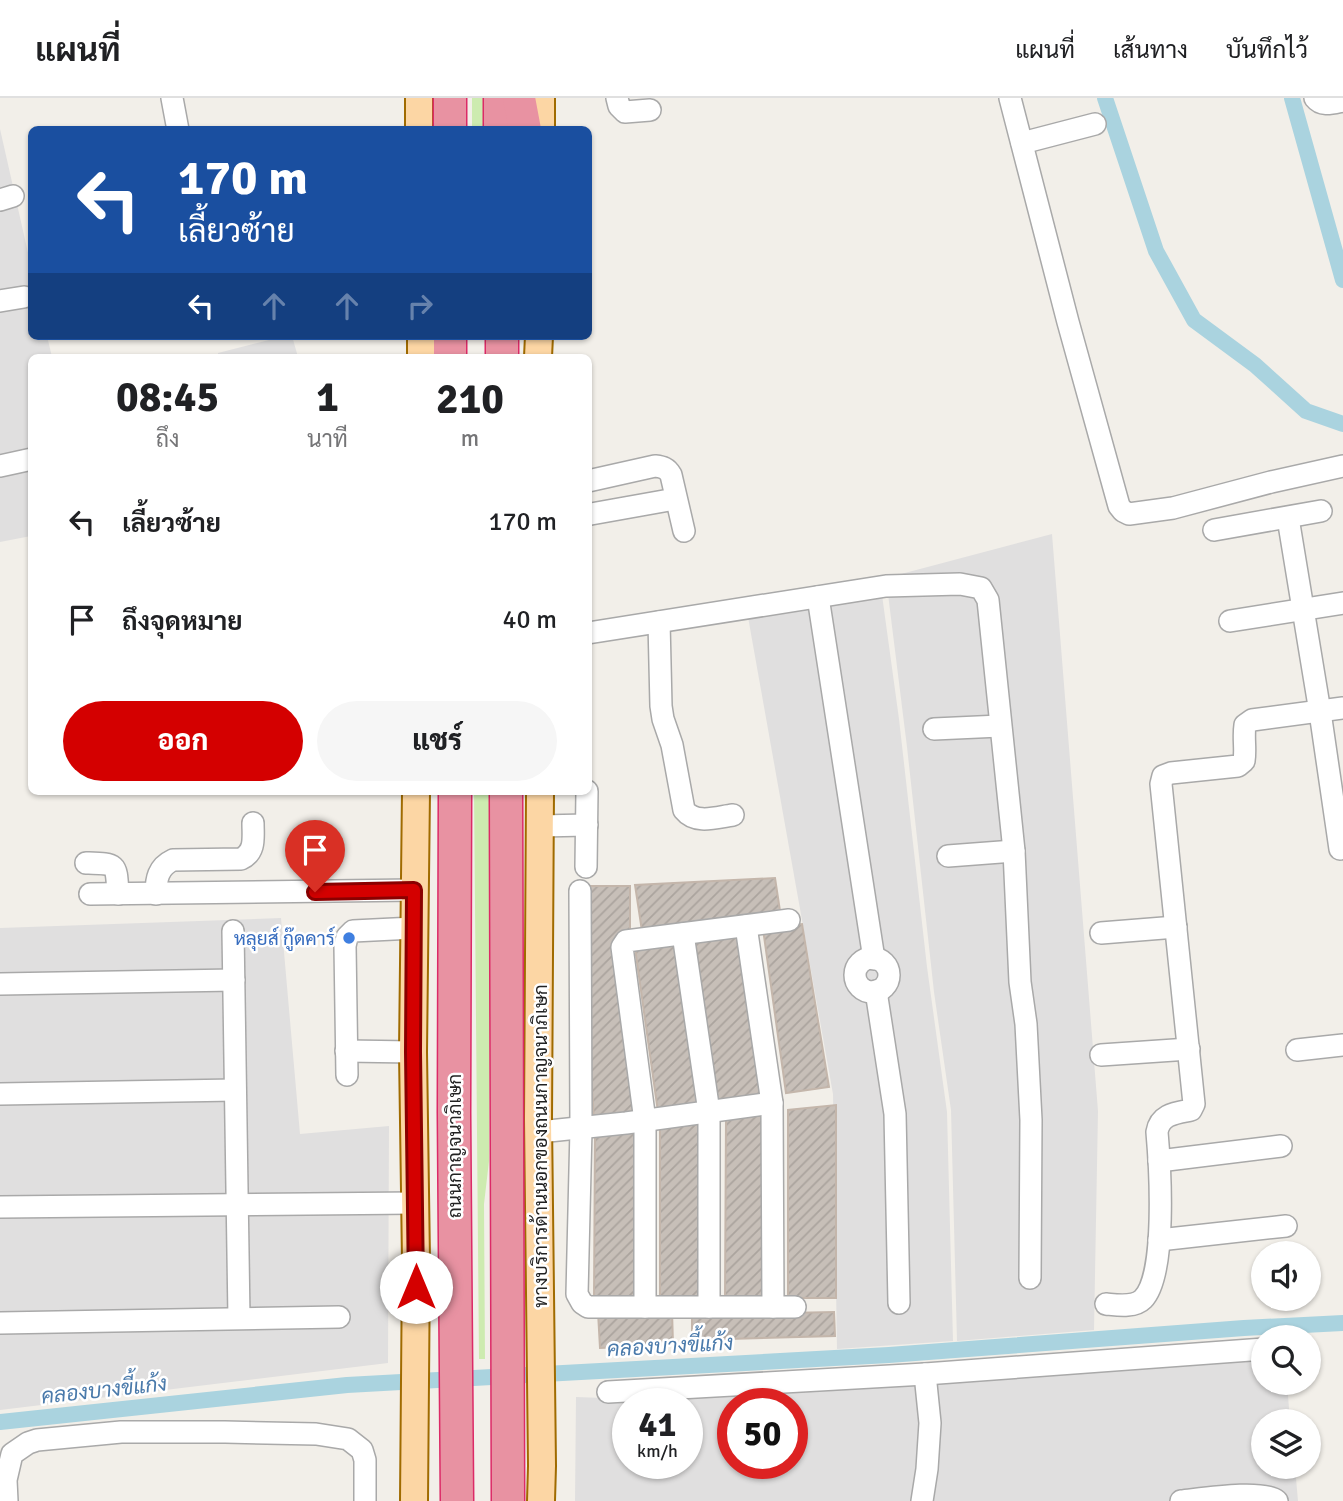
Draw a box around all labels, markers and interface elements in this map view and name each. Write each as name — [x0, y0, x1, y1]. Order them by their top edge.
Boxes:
text: แผนที่ — [35, 30, 121, 71]
text: แผนที่ — [1015, 35, 1075, 65]
text: เส้นทาง — [1113, 35, 1188, 65]
text: บันทึกไว้ — [1226, 35, 1308, 65]
text: 170 m — [178, 148, 308, 208]
icon: left — [63, 154, 154, 245]
text: เลี้ยวซ้าย — [178, 212, 295, 251]
icon: left — [182, 287, 220, 325]
icon: ahead — [255, 287, 293, 325]
icon: ahead — [328, 287, 366, 325]
icon: right — [401, 287, 439, 325]
text: 08:45 — [116, 372, 219, 423]
text: 1 — [316, 372, 339, 423]
text: 210 — [436, 374, 504, 425]
text: m — [461, 424, 479, 453]
text: ถึง — [156, 425, 179, 454]
text: นาที — [307, 425, 348, 454]
icon: left — [63, 503, 101, 541]
text: 170 m — [488, 506, 557, 538]
text: เลี้ยวซ้าย — [122, 508, 221, 540]
icon: arrive — [63, 601, 101, 639]
text: 40 m — [502, 604, 557, 636]
text: ถึงจุดหมาย — [122, 606, 243, 638]
button: ออก — [63, 701, 303, 781]
button: แชร์ — [317, 701, 557, 781]
pin — [285, 820, 345, 892]
icon: arrive — [296, 831, 334, 869]
place label: หลุยส์ กู๊ดคาร์ — [234, 926, 335, 952]
marker: หลุยส์ กู๊ดคาร์ — [341, 930, 357, 946]
street label: ทางบริการด้านนอกของถนนกาญจนาภิเษก — [529, 984, 553, 1308]
street label: ถนนกาญจนาภิเษก — [443, 1074, 467, 1218]
map controls — [1251, 1241, 1321, 1479]
button: sound — [1251, 1241, 1321, 1311]
position arrow — [379, 1250, 453, 1324]
water label: คลองบางขี้แก้ง — [606, 1323, 734, 1362]
button: search — [1251, 1325, 1321, 1395]
water label: คลองบางขี้แก้ง — [39, 1364, 168, 1410]
speed limit sign: 50 — [717, 1388, 808, 1479]
text: 41 — [639, 1403, 676, 1446]
button: layers — [1251, 1409, 1321, 1479]
text: km/h — [637, 1440, 678, 1462]

